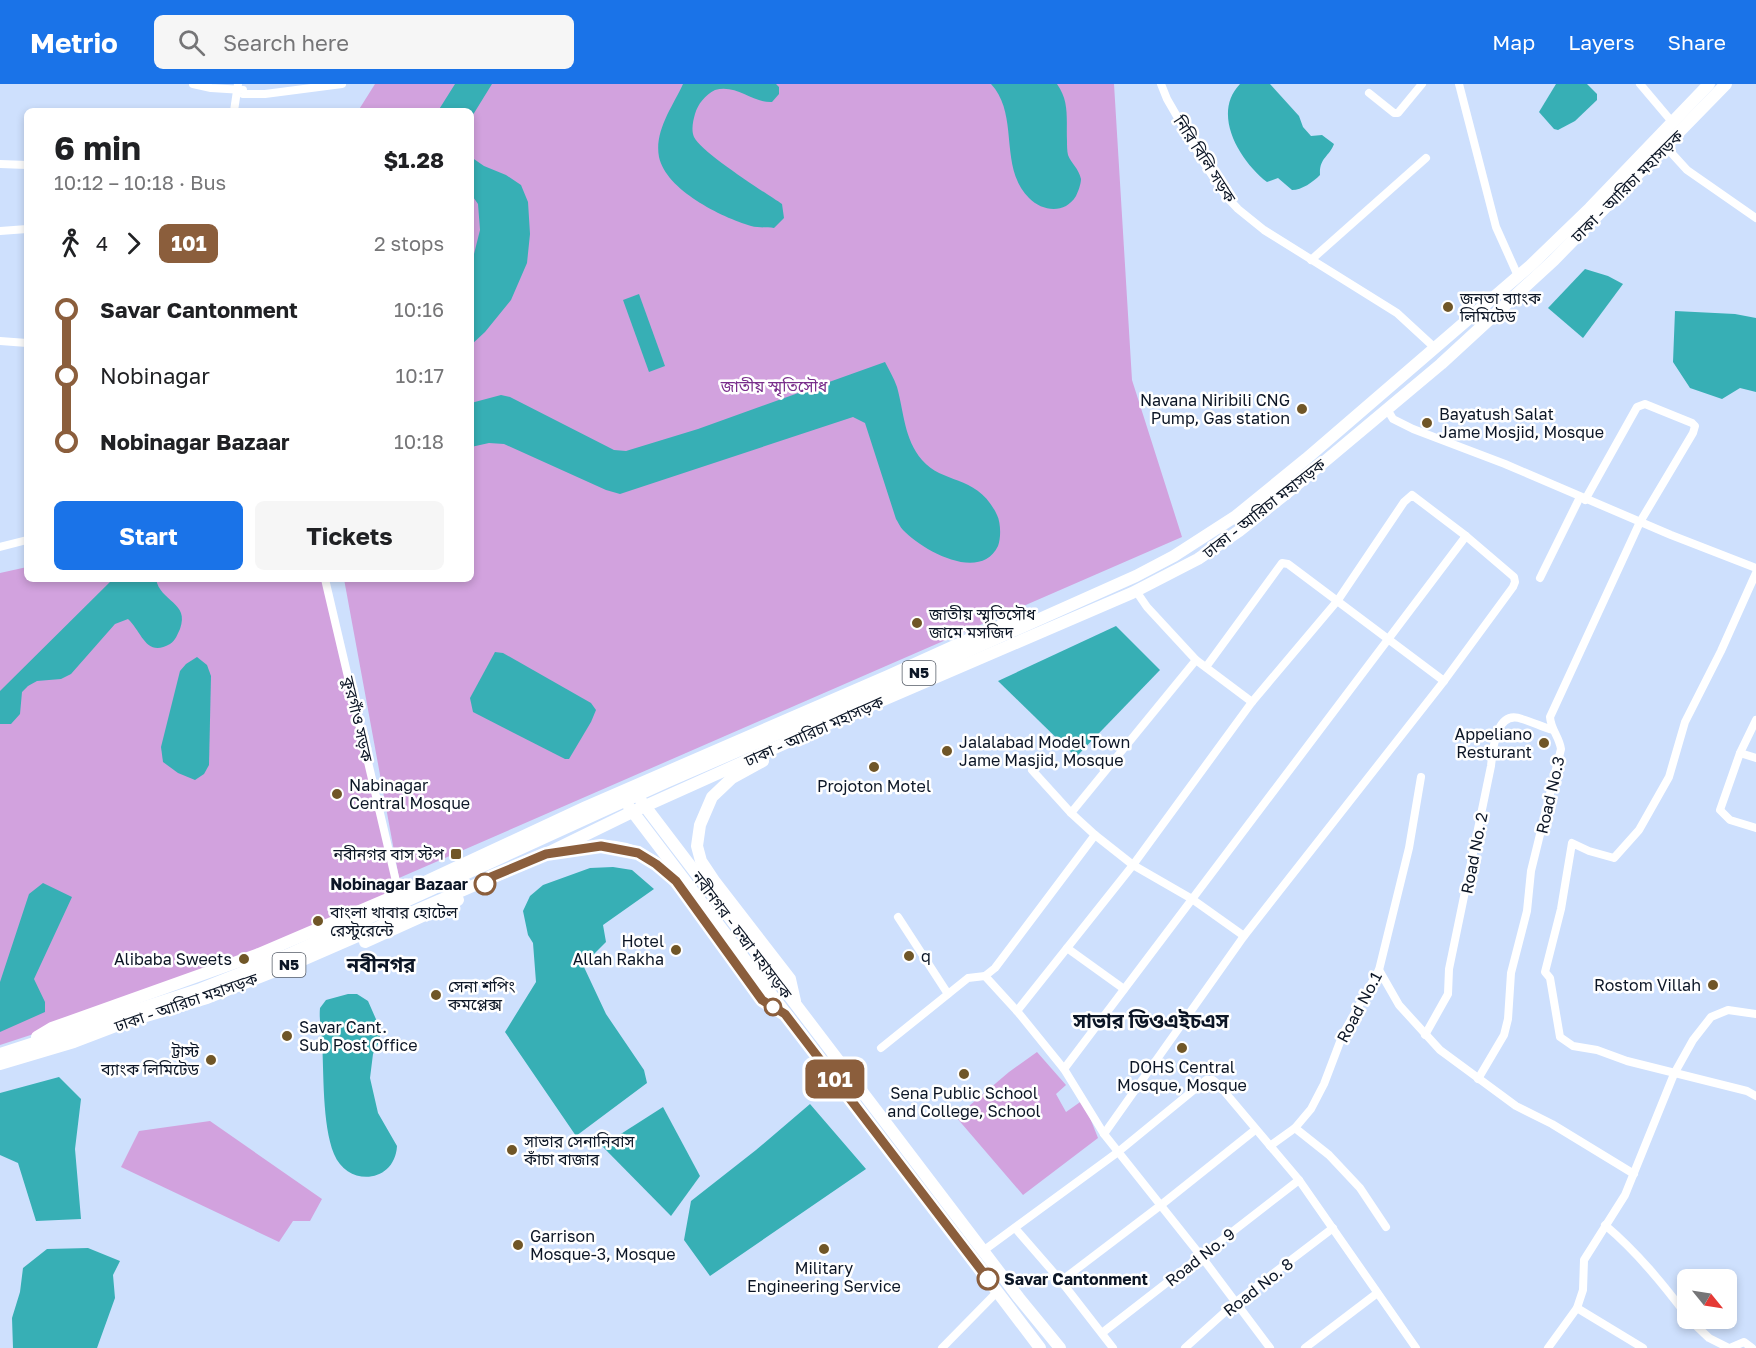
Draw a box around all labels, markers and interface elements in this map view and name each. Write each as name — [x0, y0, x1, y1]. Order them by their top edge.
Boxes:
search box — [154, 15, 574, 69]
text: Metrio — [30, 26, 118, 59]
icon: search — [175, 26, 208, 59]
text: Search here — [223, 29, 349, 56]
text: Map — [1492, 29, 1535, 55]
text: Layers — [1568, 29, 1635, 55]
text: Share — [1668, 29, 1726, 55]
street label: নিরি বিলি সড়ক — [1169, 111, 1241, 207]
street label: ঢাকা - আরিচা মহাসড়ক — [1566, 125, 1688, 247]
text: 6 min — [54, 128, 141, 167]
text: $1.28 — [383, 146, 444, 173]
text: 10:12 – 10:18 · Bus — [54, 170, 226, 194]
icon: walk — [54, 227, 87, 260]
icon: forward — [117, 227, 150, 260]
text: 101 — [171, 230, 206, 256]
text: 4 — [96, 231, 108, 255]
text: 2 stops — [374, 231, 444, 255]
place label: জনতা ব্যাংক লিমিটেড — [1459, 288, 1542, 326]
text: Savar Cantonment — [100, 296, 298, 323]
text: 10:16 — [394, 297, 444, 321]
marker: জনতা ব্যাংক লিমিটেড — [1441, 300, 1455, 314]
text: Nobinagar — [100, 362, 210, 389]
text: 10:17 — [396, 363, 444, 387]
park label: জাতীয় স্মৃতিসৌধ — [720, 376, 828, 398]
place label: Navana Niribili CNG Pump, Gas station — [1140, 390, 1290, 428]
marker: Navana Niribili CNG Pump, Gas station — [1295, 402, 1309, 416]
place label: Bayatush Salat Jame Mosjid, Mosque — [1439, 404, 1604, 442]
marker: Bayatush Salat Jame Mosjid, Mosque — [1420, 416, 1434, 430]
text: Nobinagar Bazaar — [100, 428, 290, 455]
text: 10:18 — [394, 429, 444, 453]
street label: ঢাকা - আরিচা মহাসড়ক — [1198, 453, 1330, 563]
button: Start — [54, 501, 243, 570]
button: Tickets — [255, 501, 444, 570]
place label: জাতীয় স্মৃতিসৌধ জামে মসজিদ — [928, 604, 1036, 642]
marker: জাতীয় স্মৃতিসৌধ জামে মসজিদ — [910, 616, 924, 630]
road number: N5 — [902, 661, 936, 685]
street label: কুরগাঁও সড়ক — [338, 673, 378, 765]
street label: ঢাকা - আরিচা মহাসড়ক — [740, 691, 888, 771]
place label: Appeliano Resturant — [1454, 724, 1532, 762]
place label: Jalalabad Model Town Jame Masjid, Mosque — [959, 732, 1130, 770]
marker: Appeliano Resturant — [1537, 736, 1551, 750]
marker: Jalalabad Model Town Jame Masjid, Mosque — [940, 744, 954, 758]
street label: Road No.3 — [1531, 754, 1569, 836]
marker: Projoton Motel — [867, 760, 881, 774]
place label: Nabinagar Central Mosque — [349, 775, 470, 813]
place label: Projoton Motel — [817, 776, 931, 796]
marker: Nabinagar Central Mosque — [330, 787, 344, 801]
street label: Road No. 2 — [1456, 810, 1492, 896]
place label: নবীনগর বাস স্টপ — [332, 844, 445, 864]
marker: নবীনগর বাস স্টপ — [449, 847, 463, 861]
street label: নবীনগর - চন্দ্রা মহাসড়ক — [687, 866, 797, 1004]
marker: Nobinagar Bazaar — [474, 873, 496, 895]
place label: Nobinagar Bazaar — [330, 874, 468, 894]
place label: বাংলা খাবার হোটেল রেস্টুরেন্টে — [329, 902, 458, 940]
marker: বাংলা খাবার হোটেল রেস্টুরেন্টে — [311, 914, 325, 928]
place label: Hotel Allah Rakha — [573, 931, 664, 969]
marker: Hotel Allah Rakha — [669, 943, 683, 957]
place label: q — [921, 946, 931, 966]
place label: Alibaba Sweets — [114, 949, 232, 969]
marker: q — [902, 949, 916, 963]
marker: Alibaba Sweets — [237, 952, 251, 966]
district label: নবীনগর — [346, 952, 416, 976]
road number: N5 — [272, 953, 306, 977]
street label: ঢাকা - আরিচা মহাসড়ক — [111, 968, 261, 1036]
street label: Road No.1 — [1332, 968, 1386, 1046]
place label: Rostom Villah — [1594, 975, 1701, 995]
place label: সেনা শপিং কমপ্লেক্স — [447, 976, 515, 1014]
marker: Rostom Villah — [1706, 978, 1720, 992]
marker: সেনা শপিং কমপ্লেক্স — [429, 988, 443, 1002]
unlabelled marker — [764, 998, 782, 1016]
district label: সাভার ডিওএইচএস — [1072, 1008, 1230, 1032]
place label: Savar Cant. Sub Post Office — [299, 1017, 418, 1055]
marker: Savar Cant. Sub Post Office — [280, 1029, 294, 1043]
place label: ট্রাস্ট ব্যাংক লিমিটেড — [100, 1041, 200, 1079]
marker: DOHS Central Mosque, Mosque — [1175, 1041, 1189, 1055]
marker: ট্রাস্ট ব্যাংক লিমিটেড — [204, 1053, 218, 1067]
place label: DOHS Central Mosque, Mosque — [1117, 1057, 1247, 1095]
line badge: 101 — [800, 1060, 870, 1098]
text: 101 — [817, 1066, 853, 1092]
marker: Sena Public School and College, School — [957, 1067, 971, 1081]
place label: Sena Public School and College, School — [887, 1083, 1041, 1121]
place label: সাভার সেনানিবাস কাঁচা বাজার — [523, 1131, 636, 1169]
marker: সাভার সেনানিবাস কাঁচা বাজার — [505, 1143, 519, 1157]
street label: Road No. 9 — [1161, 1224, 1239, 1290]
place label: Garrison Mosque-3, Mosque — [530, 1226, 676, 1264]
marker: Garrison Mosque-3, Mosque — [511, 1238, 525, 1252]
marker: Military Engineering Service — [817, 1242, 831, 1256]
street label: Road No. 8 — [1219, 1254, 1297, 1320]
place label: Military Engineering Service — [747, 1258, 901, 1296]
marker: Savar Cantonment — [977, 1268, 999, 1290]
place label: Savar Cantonment — [1004, 1269, 1148, 1289]
north arrow — [1677, 1269, 1737, 1329]
map controls — [1677, 1269, 1737, 1329]

